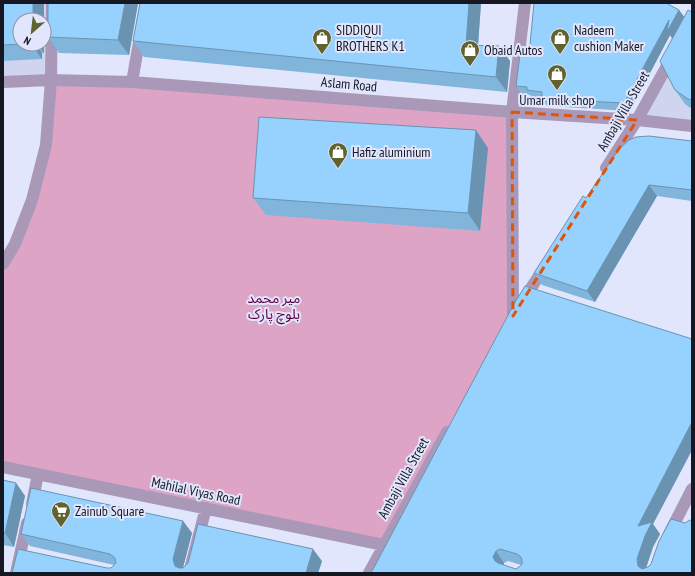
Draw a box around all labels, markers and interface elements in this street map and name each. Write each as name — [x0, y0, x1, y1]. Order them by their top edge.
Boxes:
north arrow — [12, 12, 52, 52]
place label: SIDDIQUI BROTHERS K1 — [336, 21, 405, 55]
place label: Nadeem cushion Maker — [574, 21, 644, 55]
shop icon: SIDDIQUI BROTHERS K1 — [311, 27, 333, 55]
shop icon: Nadeem cushion Maker — [549, 27, 571, 55]
text: N — [21, 33, 33, 48]
shop icon: Obaid Autos — [459, 39, 481, 67]
place label: Obaid Autos — [484, 41, 543, 59]
shop icon: Umar milk shop — [546, 63, 568, 91]
street label: Ambaji Villa Street — [593, 68, 653, 154]
street label: Aslam Road — [320, 73, 378, 95]
place label: Umar milk shop — [519, 91, 595, 109]
shop icon: Hafiz aluminium — [327, 141, 349, 169]
place label: Hafiz aluminium — [352, 143, 430, 161]
park label: میر محمد بلوچ پارک — [248, 289, 300, 325]
street label: Ambaji Villa Street — [373, 434, 433, 522]
street label: Mahilal Viyas Road — [150, 473, 242, 509]
supermarket icon: Zainub Square — [50, 500, 72, 528]
place label: Zainub Square — [75, 502, 144, 520]

